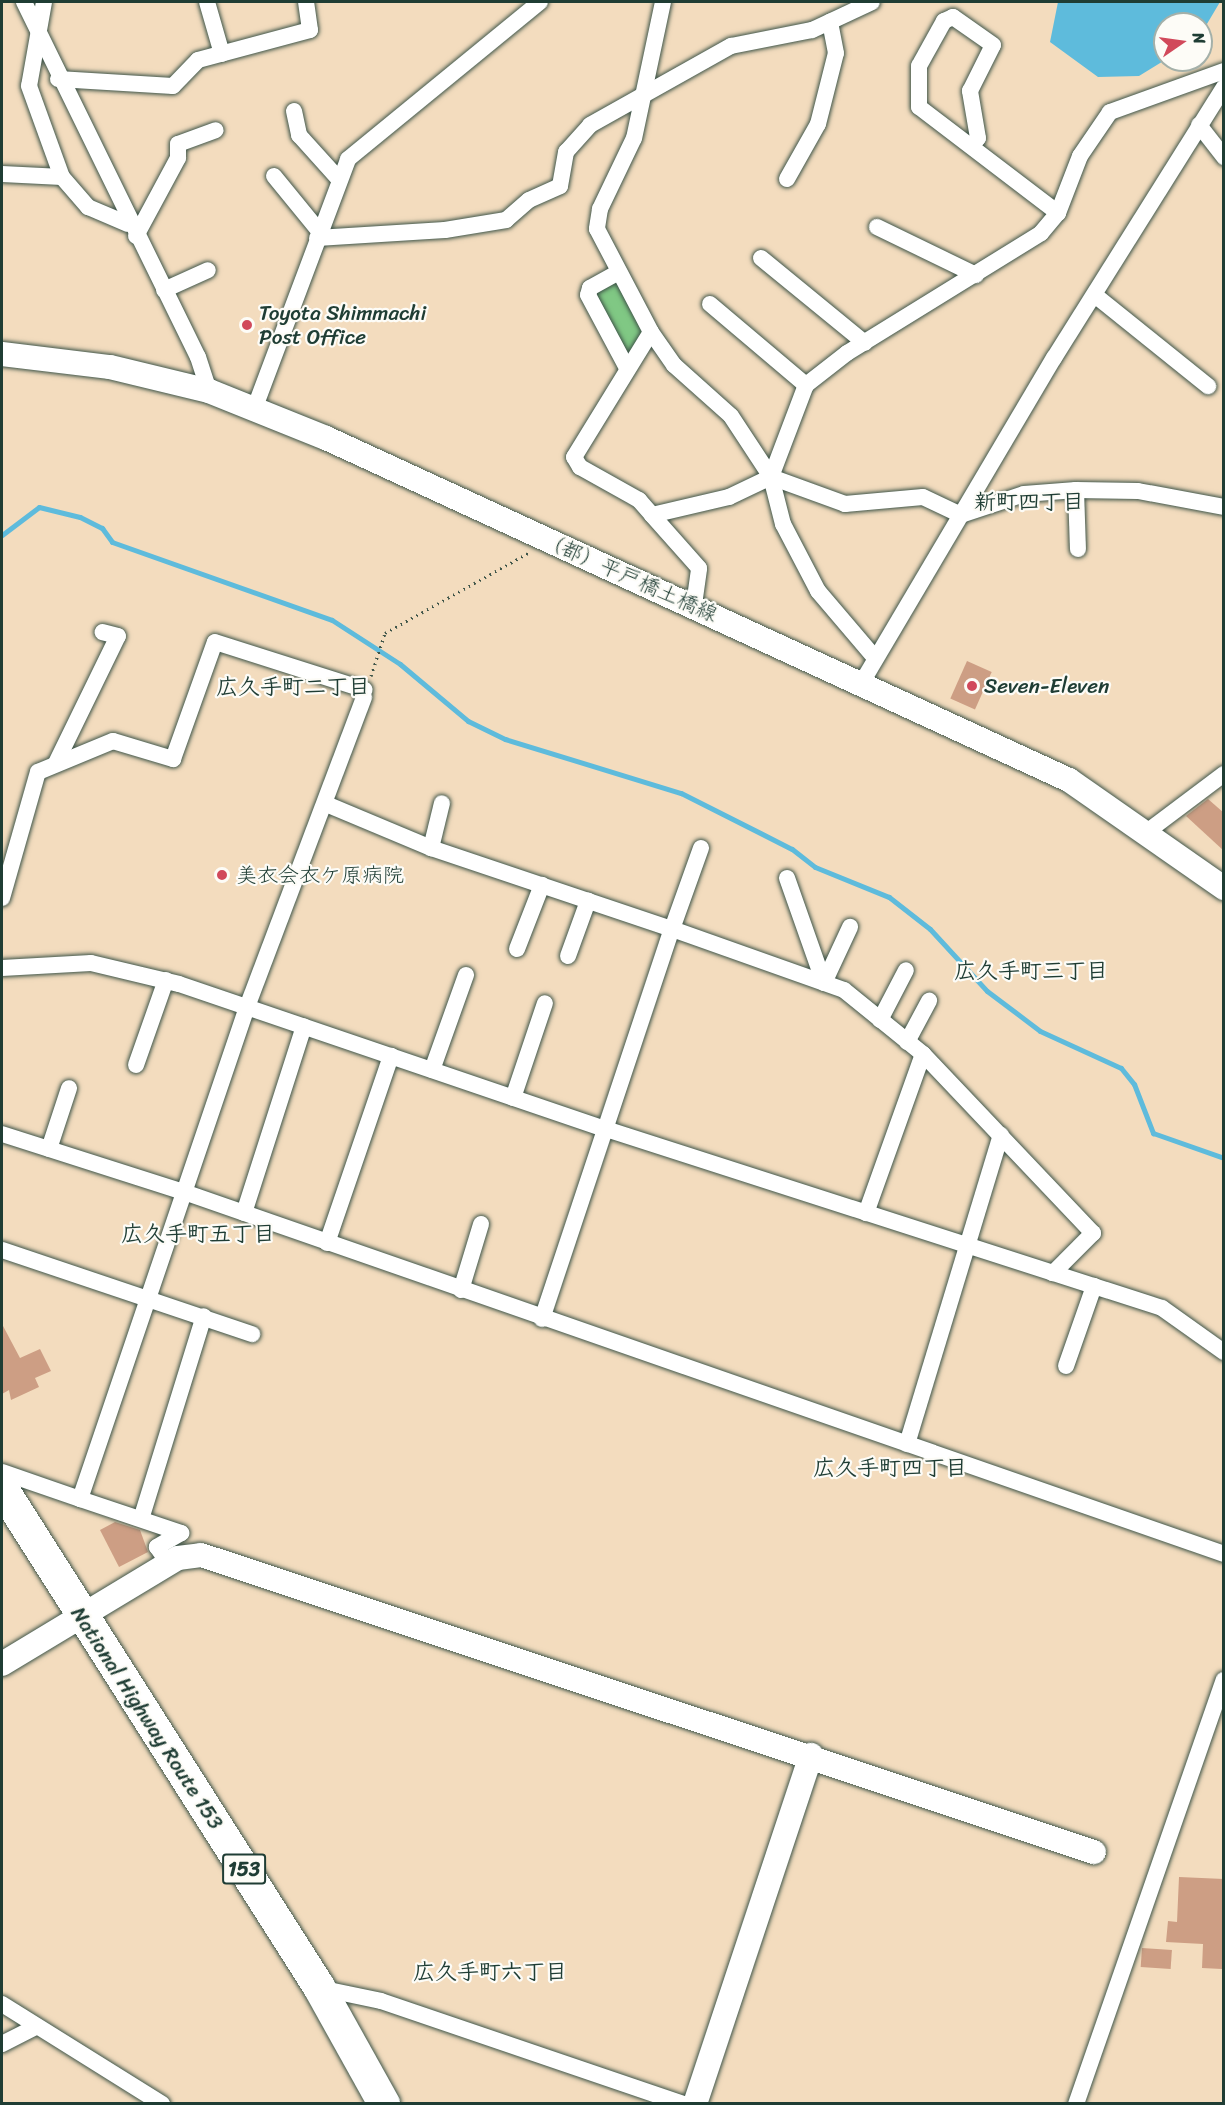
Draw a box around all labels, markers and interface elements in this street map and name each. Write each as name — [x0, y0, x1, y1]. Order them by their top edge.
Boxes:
north arrow — [1153, 12, 1213, 72]
text: N — [1184, 30, 1214, 47]
place label: Toyota Shimmachi Post Office — [259, 300, 426, 350]
marker: Toyota Shimmachi Post Office — [240, 318, 254, 332]
district label: 新町四丁目 — [974, 489, 1084, 515]
street label: （都）平戸橋土橋線 — [539, 527, 721, 627]
place label: Seven-Eleven — [984, 673, 1109, 699]
district label: 広久手町二丁目 — [216, 674, 370, 700]
marker: Seven-Eleven — [965, 679, 979, 693]
place label: 美衣会衣ケ原病院 — [236, 862, 404, 888]
marker: 美衣会衣ケ原病院 — [213, 866, 231, 884]
district label: 広久手町三丁目 — [954, 958, 1108, 984]
district label: 広久手町五丁目 — [121, 1221, 275, 1247]
district label: 広久手町四丁目 — [813, 1455, 967, 1481]
street label: National Highway Route 153 — [66, 1602, 228, 1834]
road number: 153 — [222, 1852, 266, 1886]
district label: 広久手町六丁目 — [413, 1959, 567, 1985]

